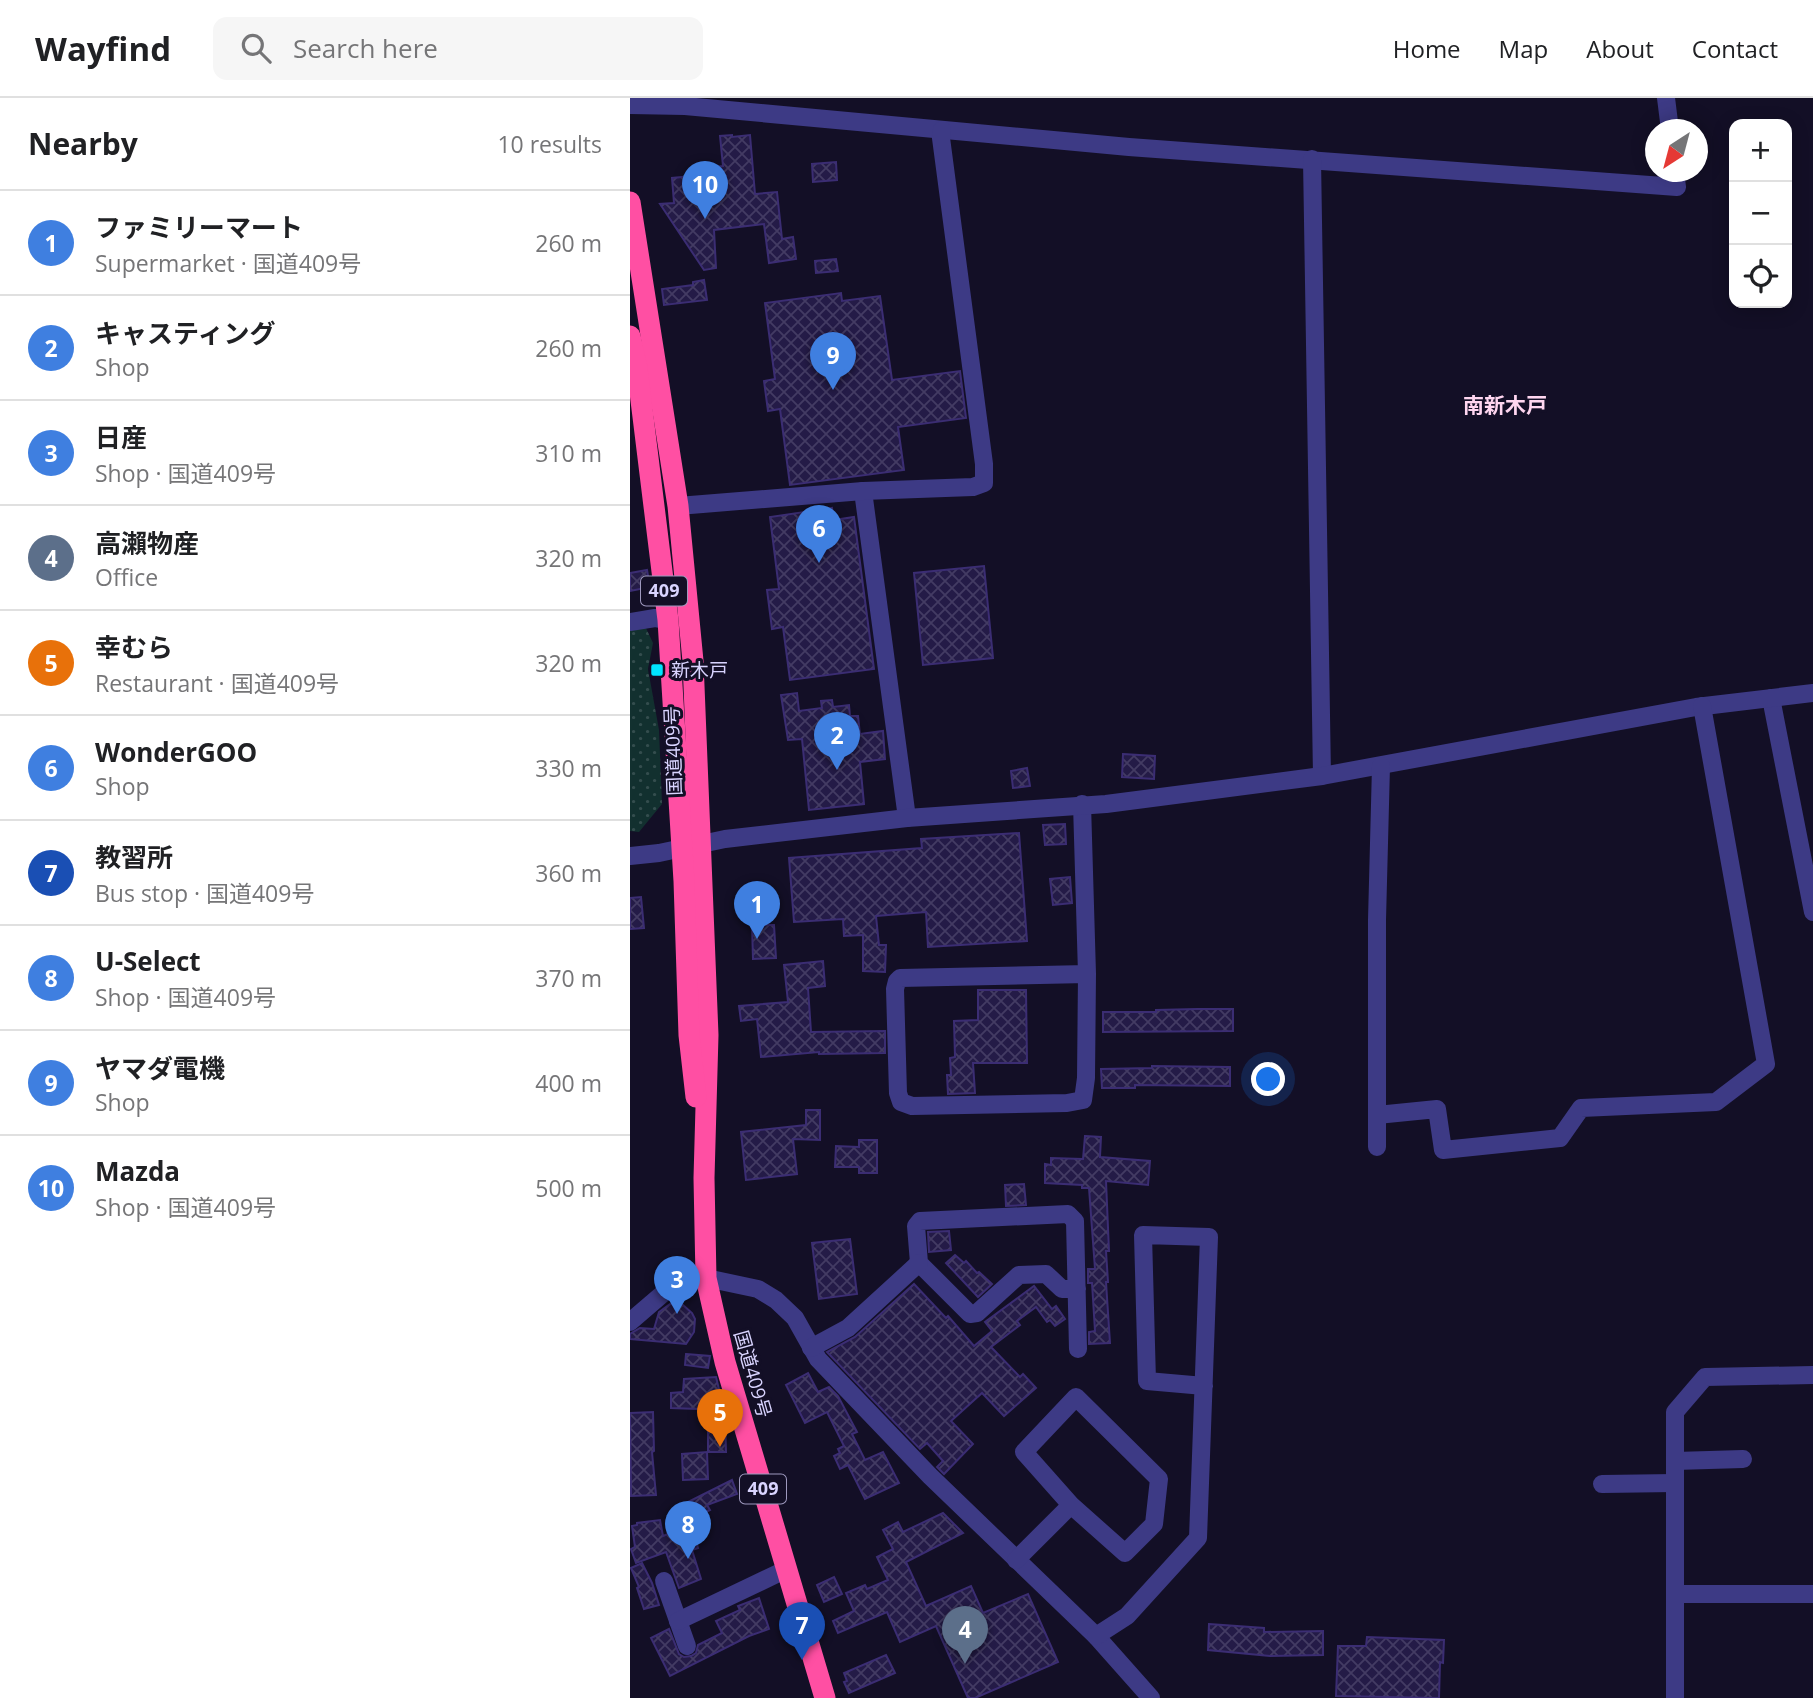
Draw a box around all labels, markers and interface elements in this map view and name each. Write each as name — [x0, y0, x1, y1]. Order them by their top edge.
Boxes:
search box — [213, 17, 703, 80]
text: Wayfind — [35, 26, 171, 71]
icon: search — [237, 29, 275, 67]
text: Search here — [293, 30, 438, 66]
text: Home — [1393, 32, 1461, 65]
text: Map — [1499, 32, 1548, 65]
text: About — [1586, 32, 1654, 65]
text: Contact — [1692, 32, 1778, 65]
north arrow — [1645, 119, 1708, 182]
map controls — [1729, 119, 1792, 308]
button: + — [1729, 119, 1792, 182]
text: Nearby — [28, 123, 138, 164]
text: 10 results — [497, 128, 602, 160]
pin: 10 — [682, 161, 728, 219]
button: − — [1729, 182, 1792, 245]
text: ファミリーマート — [95, 209, 303, 245]
text: 1 — [44, 227, 58, 259]
text: 260 m — [535, 227, 602, 259]
button: locate — [1729, 245, 1792, 308]
text: Supermarket · 国道409号 — [95, 247, 361, 279]
text: キャスティング — [95, 315, 275, 351]
text: 2 — [44, 332, 58, 364]
text: 260 m — [535, 332, 602, 364]
pin: 9 — [810, 332, 856, 390]
text: Shop — [95, 351, 150, 383]
district label: 南新木戸 — [1463, 391, 1547, 419]
text: 日産 — [95, 419, 147, 455]
text: 3 — [44, 437, 58, 469]
text: 310 m — [535, 437, 602, 469]
text: Shop · 国道409号 — [95, 457, 276, 489]
pin: 6 — [796, 505, 842, 563]
text: 高瀨物産 — [95, 525, 199, 561]
text: 4 — [44, 542, 58, 574]
text: 320 m — [535, 542, 602, 574]
text: Office — [95, 561, 158, 593]
road number: 409 — [641, 576, 687, 606]
text: 幸むら — [95, 629, 173, 665]
text: 5 — [44, 647, 58, 679]
text: 320 m — [535, 647, 602, 679]
place label: 新木戸 — [671, 657, 728, 683]
marker: 新木戸 — [649, 662, 665, 678]
text: Restaurant · 国道409号 — [95, 667, 339, 699]
street label: 国道409号 — [658, 706, 688, 796]
pin: 2 — [814, 712, 860, 770]
text: WonderGOO — [95, 734, 257, 770]
text: 6 — [44, 752, 58, 784]
text: 330 m — [535, 752, 602, 784]
text: Shop — [95, 770, 150, 802]
text: 教習所 — [95, 839, 173, 875]
text: 7 — [44, 857, 58, 889]
text: 360 m — [535, 857, 602, 889]
text: Bus stop · 国道409号 — [95, 877, 314, 909]
pin: 1 — [734, 881, 780, 939]
text: U-Select — [95, 943, 201, 979]
text: 8 — [44, 962, 58, 994]
text: 370 m — [535, 962, 602, 994]
text: Shop · 国道409号 — [95, 981, 276, 1013]
text: ヤマダ電機 — [95, 1050, 225, 1086]
your location — [1251, 1062, 1285, 1096]
text: 9 — [44, 1067, 58, 1099]
text: 400 m — [535, 1067, 602, 1099]
text: Shop — [95, 1086, 150, 1118]
text: Mazda — [95, 1153, 180, 1189]
text: 10 — [38, 1172, 64, 1204]
text: 500 m — [535, 1172, 602, 1204]
text: Shop · 国道409号 — [95, 1191, 276, 1223]
pin: 3 — [654, 1256, 700, 1314]
street label: 国道409号 — [728, 1327, 778, 1421]
pin: 5 — [697, 1389, 743, 1447]
road number: 409 — [740, 1474, 786, 1504]
pin: 8 — [665, 1501, 711, 1559]
pin: 7 — [779, 1602, 825, 1660]
pin: 4 — [942, 1606, 988, 1664]

